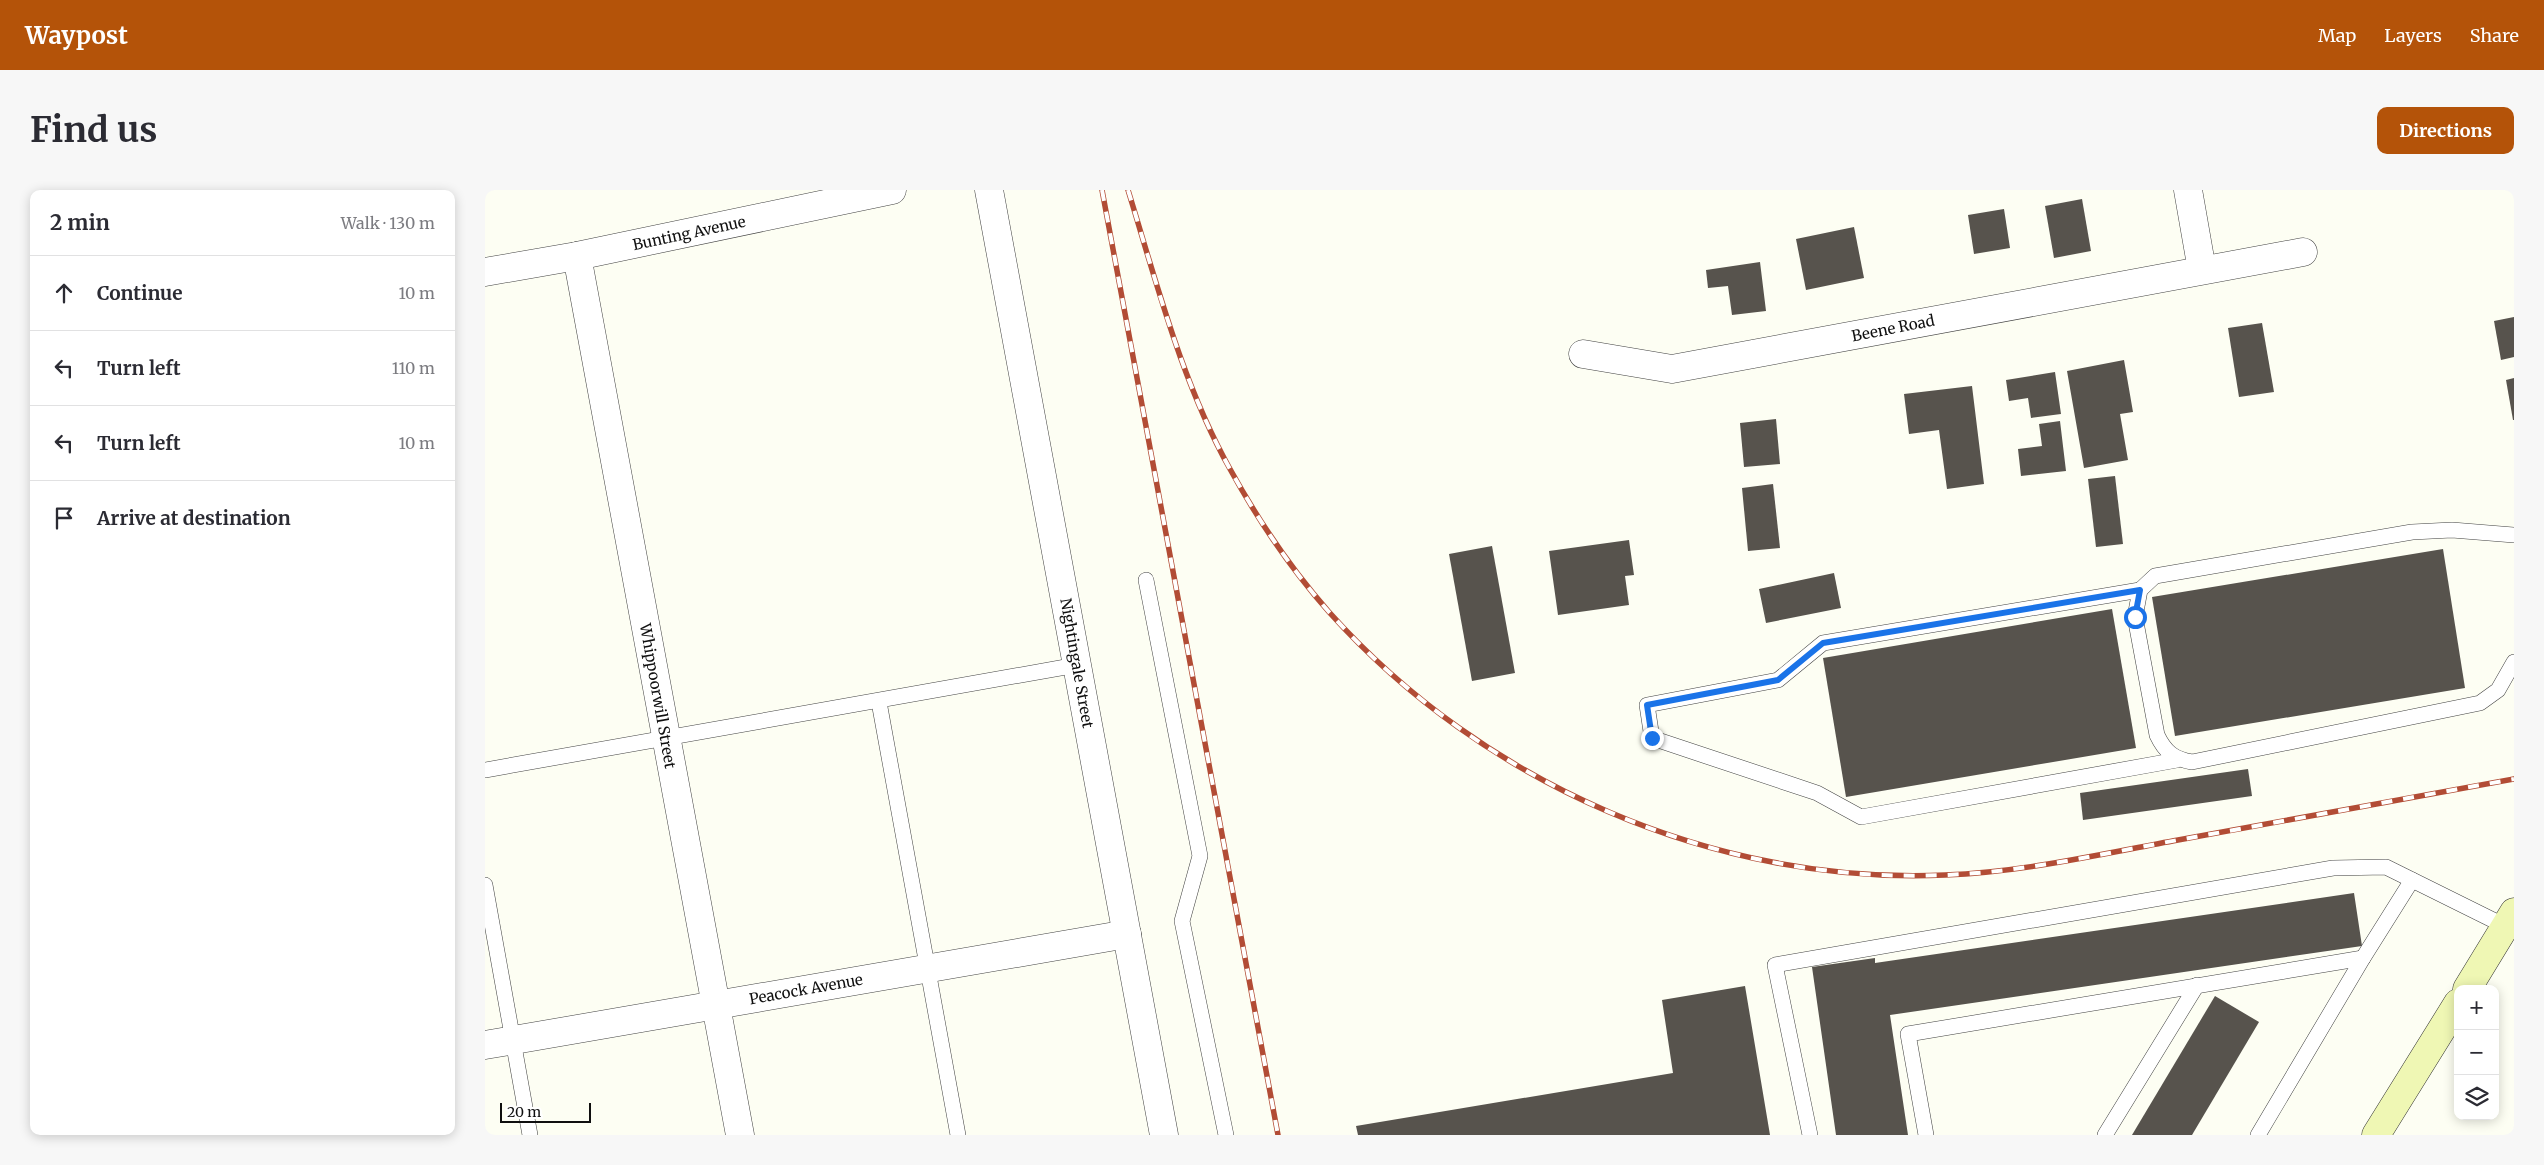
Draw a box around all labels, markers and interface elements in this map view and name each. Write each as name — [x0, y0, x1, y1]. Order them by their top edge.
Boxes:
text: Waypost — [25, 20, 128, 51]
text: Map — [2318, 24, 2356, 47]
text: Layers — [2384, 24, 2442, 47]
text: Share — [2470, 24, 2519, 47]
button: Directions — [2377, 107, 2514, 154]
text: Find us — [30, 108, 157, 152]
text: 2 min — [50, 209, 110, 236]
street label: Bunting Avenue — [631, 212, 747, 254]
text: Walk · 130 m — [341, 213, 435, 233]
icon: ahead — [50, 279, 78, 307]
text: Continue — [97, 281, 183, 305]
text: 10 m — [398, 283, 435, 303]
street label: Beene Road — [1850, 311, 1936, 345]
icon: left — [50, 354, 78, 382]
text: Turn left — [97, 356, 181, 380]
text: 110 m — [392, 358, 435, 378]
icon: left — [50, 429, 78, 457]
text: Turn left — [97, 431, 181, 455]
text: 10 m — [398, 433, 435, 453]
icon: arrive — [50, 504, 78, 532]
text: Arrive at destination — [97, 506, 291, 530]
street label: Nightingale Street — [1056, 597, 1098, 730]
route start — [2124, 606, 2147, 629]
street label: Whippoorwill Street — [636, 621, 680, 770]
route end — [1641, 727, 1664, 750]
street label: Peacock Avenue — [748, 970, 864, 1008]
map controls — [2454, 985, 2499, 1120]
button: + — [2454, 985, 2499, 1030]
button: − — [2454, 1030, 2499, 1075]
button: layers — [2454, 1075, 2499, 1120]
scale bar — [500, 1100, 591, 1123]
text: 20 m — [507, 1103, 541, 1121]

